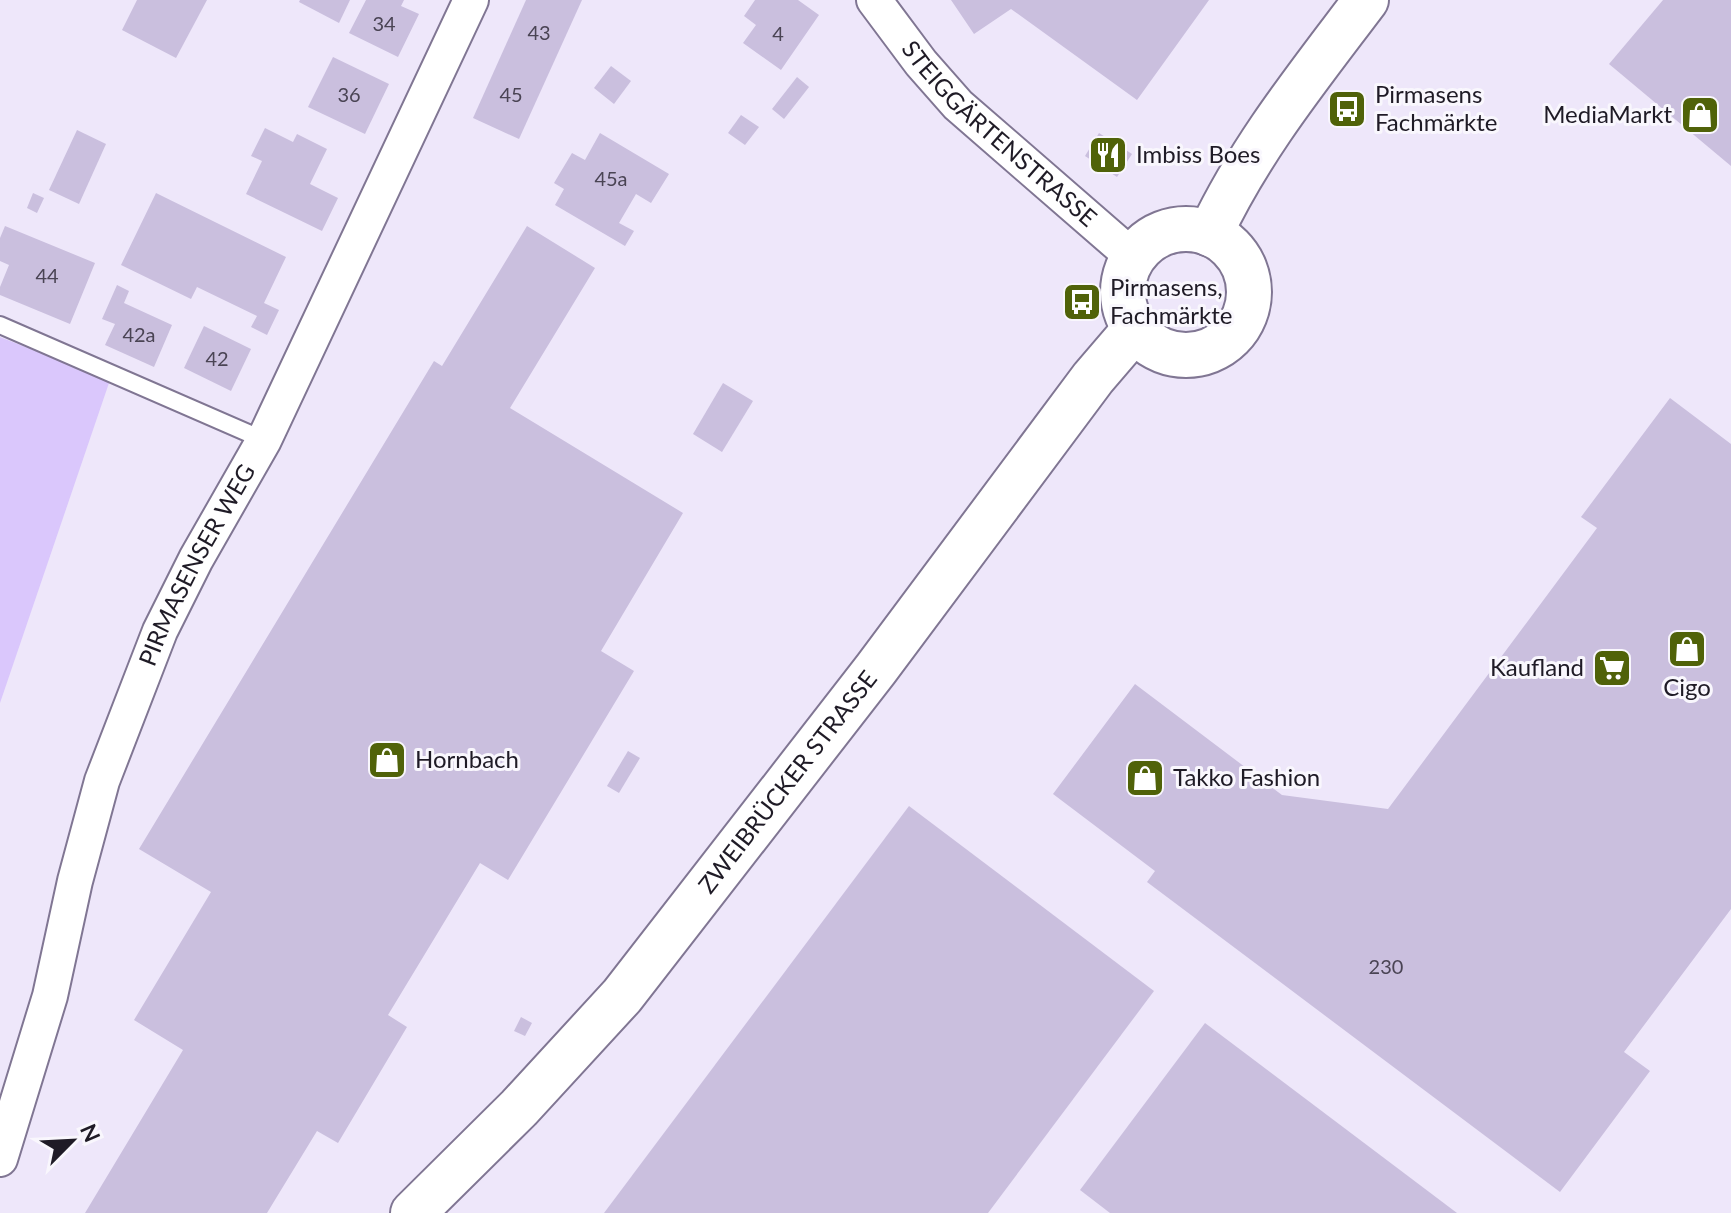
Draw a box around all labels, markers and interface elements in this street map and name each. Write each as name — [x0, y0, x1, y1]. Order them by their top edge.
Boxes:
house number: 34 — [372, 11, 396, 35]
house number: 43 — [527, 20, 551, 44]
house number: 4 — [772, 21, 784, 45]
street label: STEIGGÄRTENSTRASSE — [896, 34, 1103, 232]
place label: Pirmasens Fachmärkte — [1375, 79, 1497, 136]
house number: 36 — [337, 82, 361, 106]
house number: 45 — [499, 82, 523, 106]
bus stop icon: Pirmasens Fachmärkte — [1326, 88, 1368, 130]
shop icon: MediaMarkt — [1679, 94, 1721, 136]
place label: MediaMarkt — [1543, 99, 1672, 128]
restaurant icon: Imbiss Boes — [1087, 134, 1129, 176]
place label: Imbiss Boes — [1136, 139, 1260, 168]
house number: 45a — [594, 166, 628, 190]
house number: 44 — [35, 263, 59, 287]
place label: Pirmasens, Fachmärkte — [1110, 272, 1232, 329]
bus stop icon: Pirmasens, Fachmärkte — [1061, 281, 1103, 323]
house number: 42a — [122, 322, 156, 346]
house number: 42 — [205, 346, 229, 370]
street label: PIRMASENSER WEG — [132, 458, 260, 670]
shop icon: Cigo — [1666, 628, 1708, 670]
supermarket icon: Kaufland — [1591, 647, 1633, 689]
place label: Kaufland — [1490, 652, 1584, 681]
street label: ZWEIBRÜCKER STRASSE — [691, 664, 882, 898]
place label: Cigo — [1663, 672, 1711, 701]
shop icon: Hornbach — [366, 739, 408, 781]
place label: Hornbach — [415, 744, 519, 773]
shop icon: Takko Fashion — [1124, 757, 1166, 799]
place label: Takko Fashion — [1173, 762, 1320, 791]
house number: 230 — [1369, 954, 1403, 978]
north arrow — [32, 1101, 112, 1181]
text: N — [75, 1119, 107, 1146]

